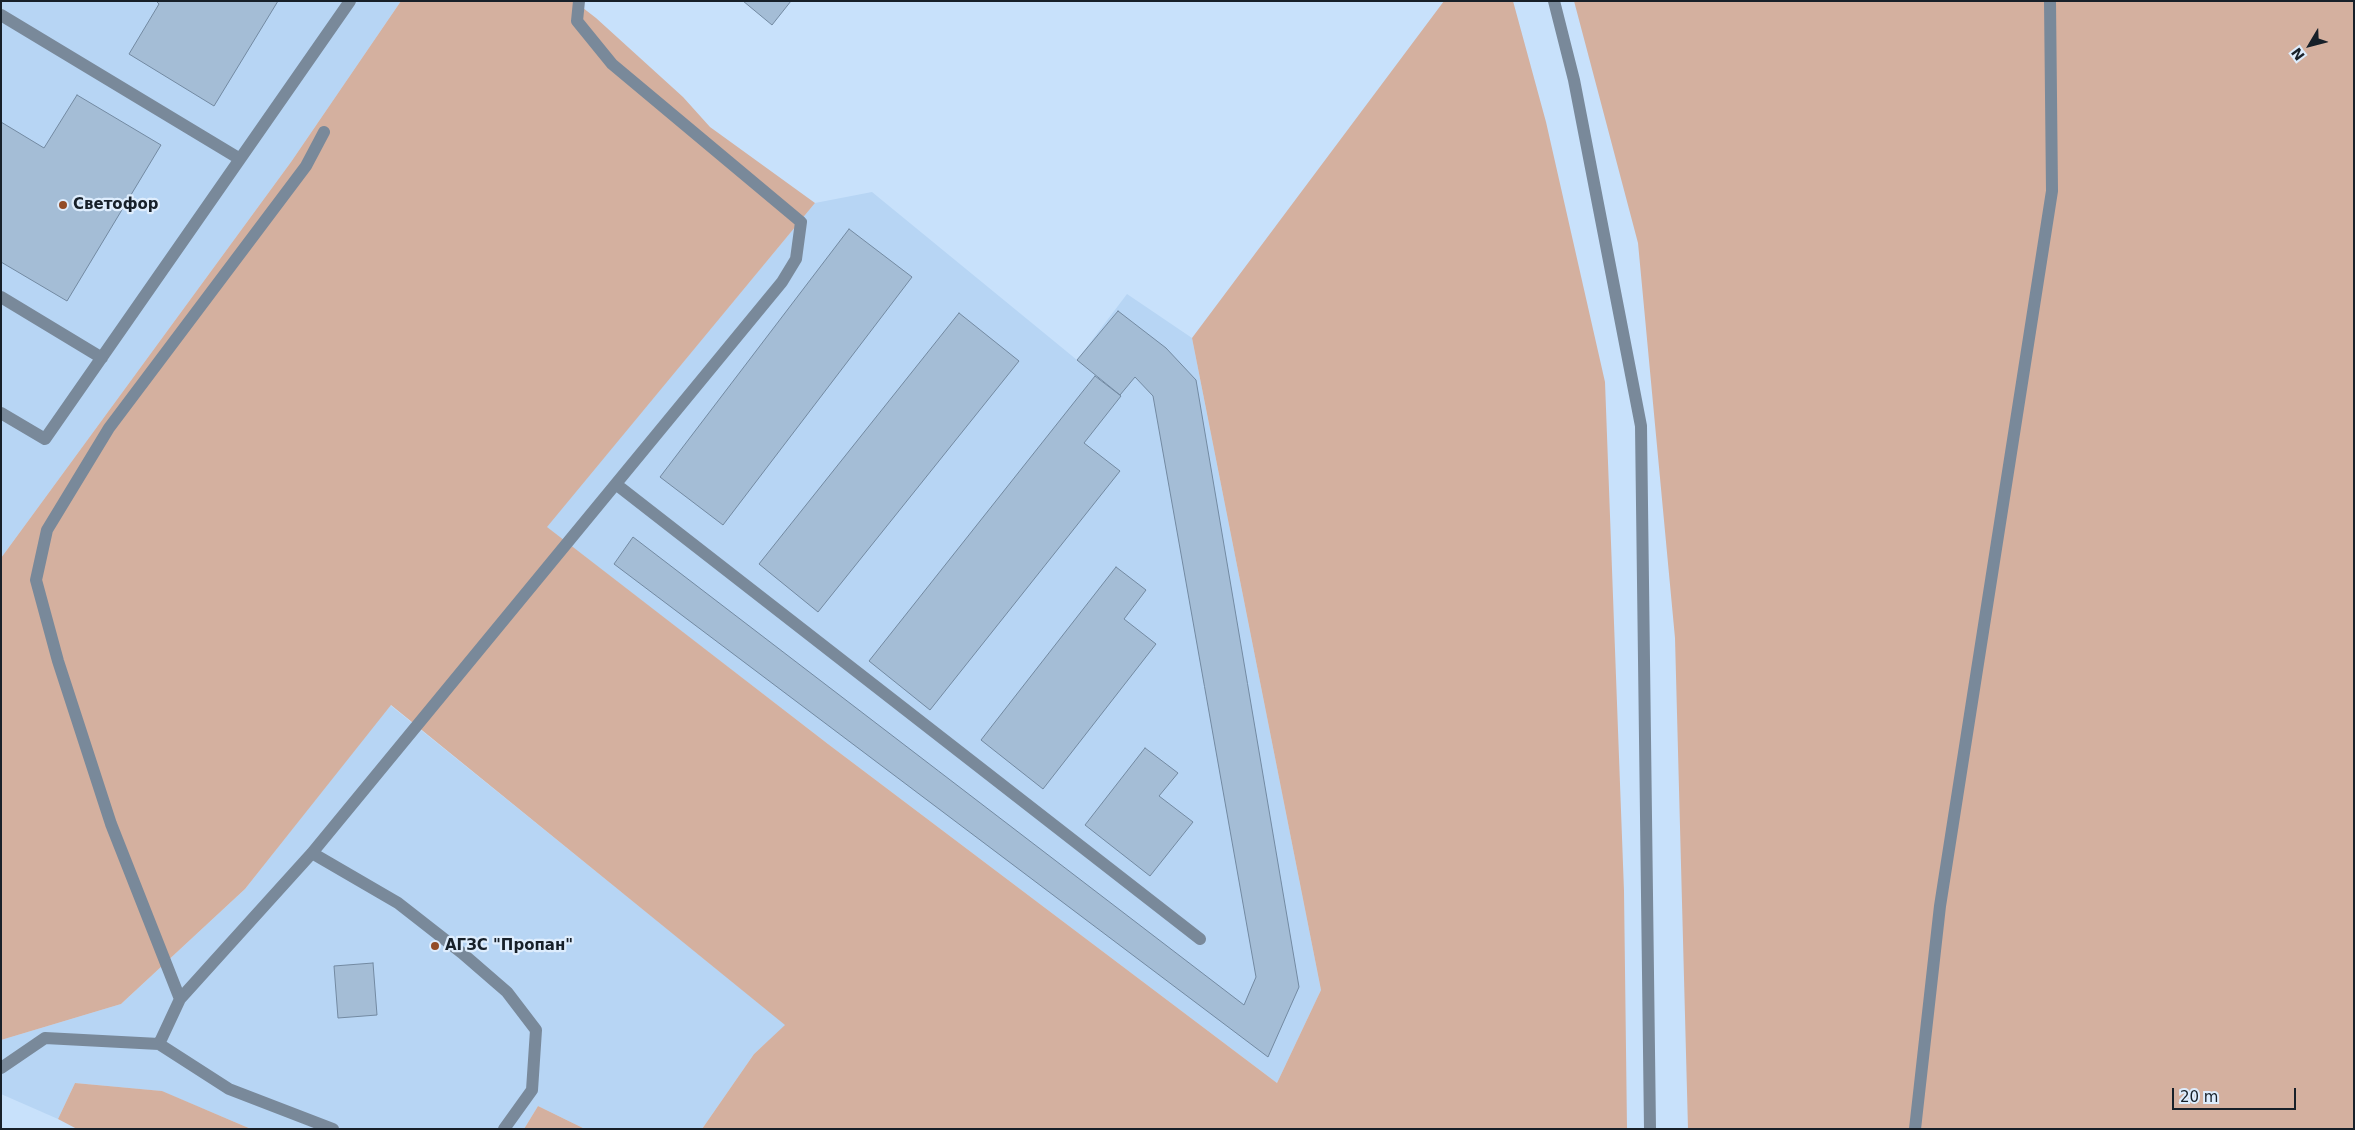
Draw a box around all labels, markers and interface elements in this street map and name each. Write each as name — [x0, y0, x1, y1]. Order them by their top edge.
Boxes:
north arrow — [2285, 20, 2335, 70]
text: N — [2288, 45, 2308, 64]
place label: Светофор — [73, 196, 159, 214]
marker: Светофор — [57, 199, 69, 211]
place label: АГЗС "Пропан" — [445, 937, 573, 955]
marker: АГЗС "Пропан" — [429, 940, 441, 952]
scale bar — [2175, 1078, 2299, 1110]
text: 20 m — [2180, 1088, 2218, 1106]

